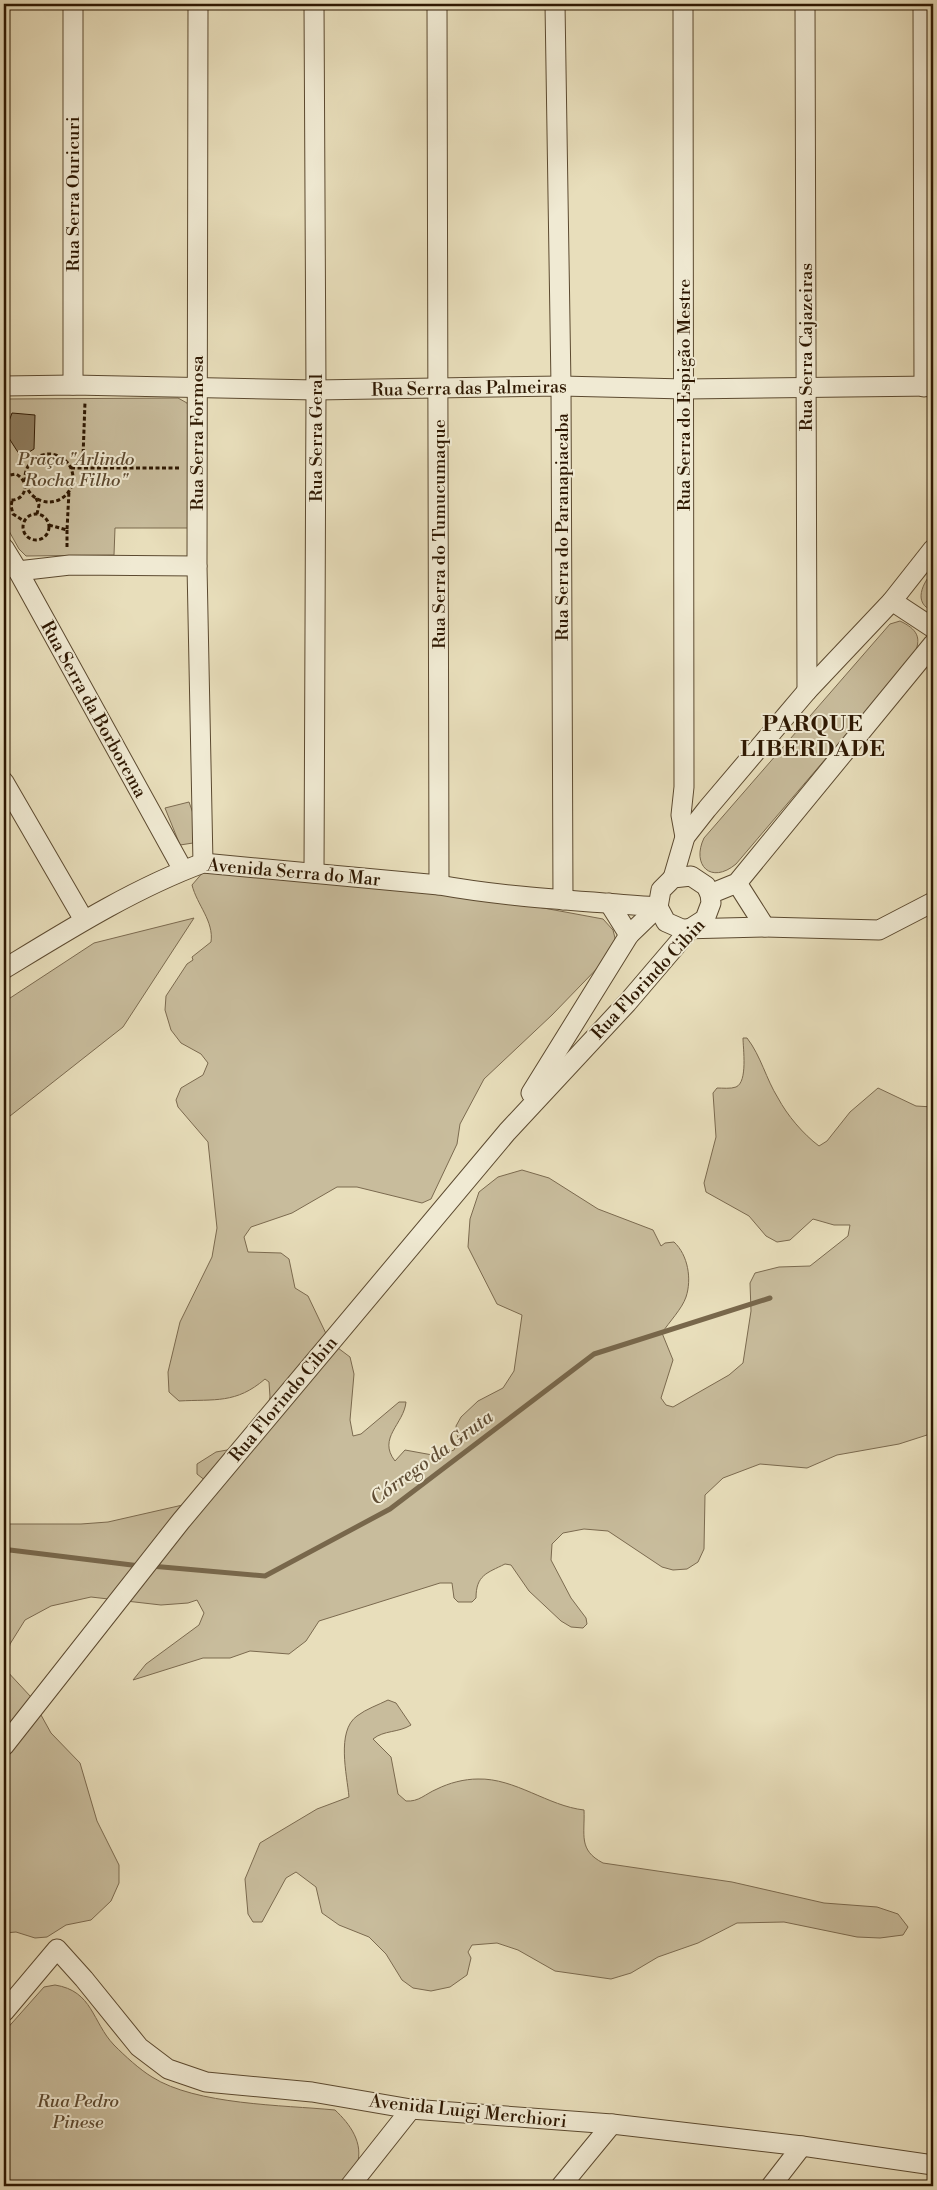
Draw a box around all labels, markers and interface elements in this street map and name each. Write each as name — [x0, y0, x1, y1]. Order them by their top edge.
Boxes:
street label: Rua Serra Ouricuri — [62, 116, 85, 272]
street label: Rua Serra Cajazeiras — [795, 263, 818, 431]
street label: Rua Serra do Espigão Mestre — [673, 279, 696, 511]
street label: Rua Serra Formosa — [186, 354, 209, 511]
street label: Rua Serra Geral — [305, 373, 328, 502]
street label: Rua Serra das Palmeiras — [371, 375, 567, 402]
street label: Rua Serra do Paranapiacaba — [551, 412, 574, 641]
street label: Rua Serra do Tumucumaque — [428, 419, 451, 649]
park label: Praça "Arlindo Rocha Filho" — [17, 448, 134, 492]
street label: Rua Serra da Borborema — [35, 617, 152, 803]
district label: PARQUE LIBERDADE — [740, 711, 886, 763]
street label: Avenida Serra do Mar — [205, 853, 382, 892]
street label: Rua Florindo Cibin — [586, 914, 710, 1045]
street label: Rua Florindo Cibin — [224, 1332, 343, 1467]
water label: Córrego da Gruta — [365, 1405, 498, 1511]
park label: Rua Pedro Pinese — [36, 2090, 119, 2134]
street label: Avenida Luigi Merchiori — [367, 2090, 568, 2133]

